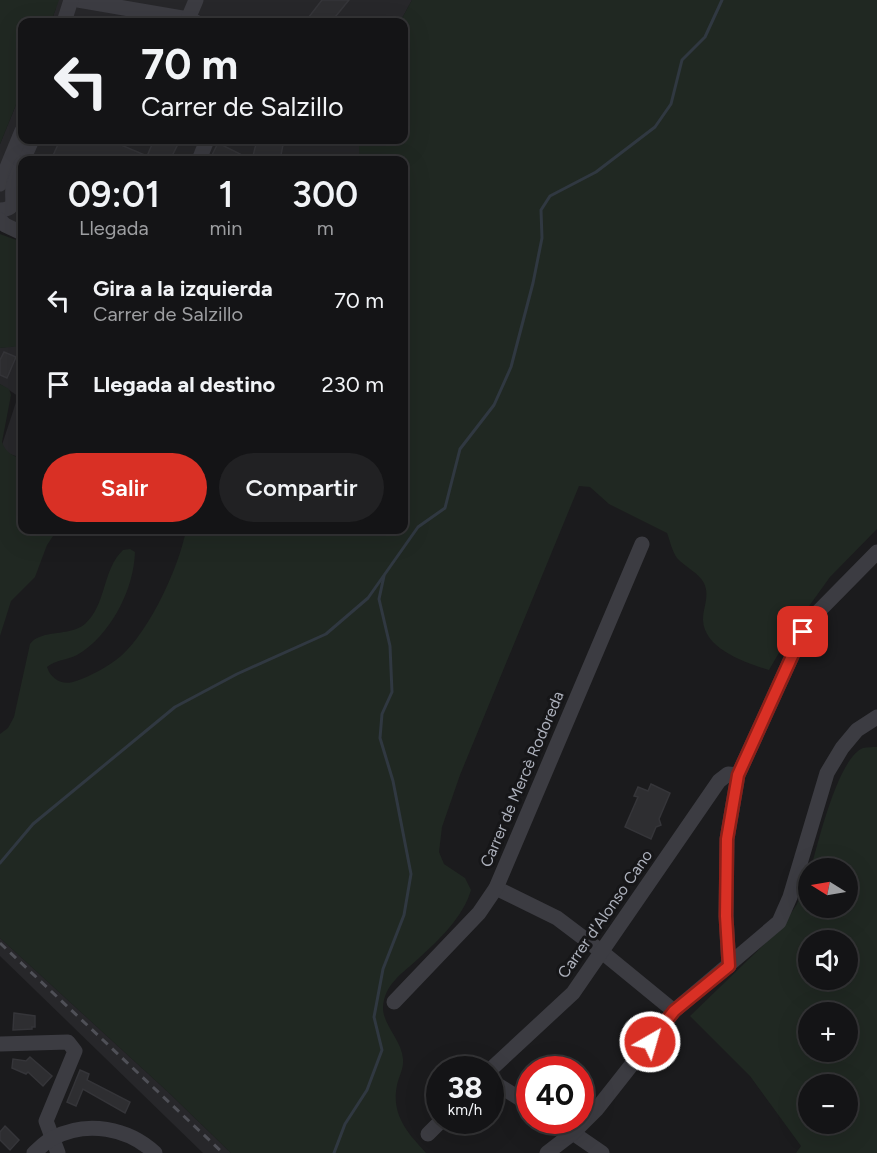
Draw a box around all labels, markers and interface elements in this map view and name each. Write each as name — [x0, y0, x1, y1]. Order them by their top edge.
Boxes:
text: 70 m — [141, 39, 238, 90]
icon: left — [42, 42, 120, 120]
text: Carrer de Salzillo — [141, 90, 344, 123]
text: 09:01 — [68, 173, 160, 216]
text: 1 — [218, 173, 234, 216]
text: 300 — [292, 173, 358, 216]
text: Llegada — [79, 216, 149, 240]
text: min — [210, 216, 242, 240]
text: m — [317, 216, 334, 240]
text: Gira a la izquierda — [93, 275, 273, 302]
icon: left — [42, 284, 75, 317]
text: 70 m — [334, 287, 384, 314]
text: Carrer de Salzillo — [93, 302, 243, 326]
icon: arrive — [42, 368, 75, 401]
text: Llegada al destino — [93, 371, 275, 398]
text: 230 m — [321, 371, 384, 398]
button: Salir — [42, 453, 207, 522]
button: Compartir — [219, 453, 384, 522]
pin — [777, 606, 828, 657]
icon: arrive — [786, 615, 819, 648]
street label: Carrer de Mercè Rodoreda — [476, 688, 568, 870]
street label: Carrer d'Alonso Cano — [554, 846, 656, 982]
north arrow — [798, 858, 858, 918]
map controls — [798, 858, 858, 1134]
button: sound — [798, 930, 858, 990]
button: + — [798, 1002, 858, 1062]
position arrow — [618, 1010, 682, 1074]
speed limit sign: 40 — [516, 1056, 594, 1134]
text: 38 — [447, 1069, 483, 1106]
button: − — [798, 1074, 858, 1134]
text: km/h — [448, 1101, 482, 1119]

